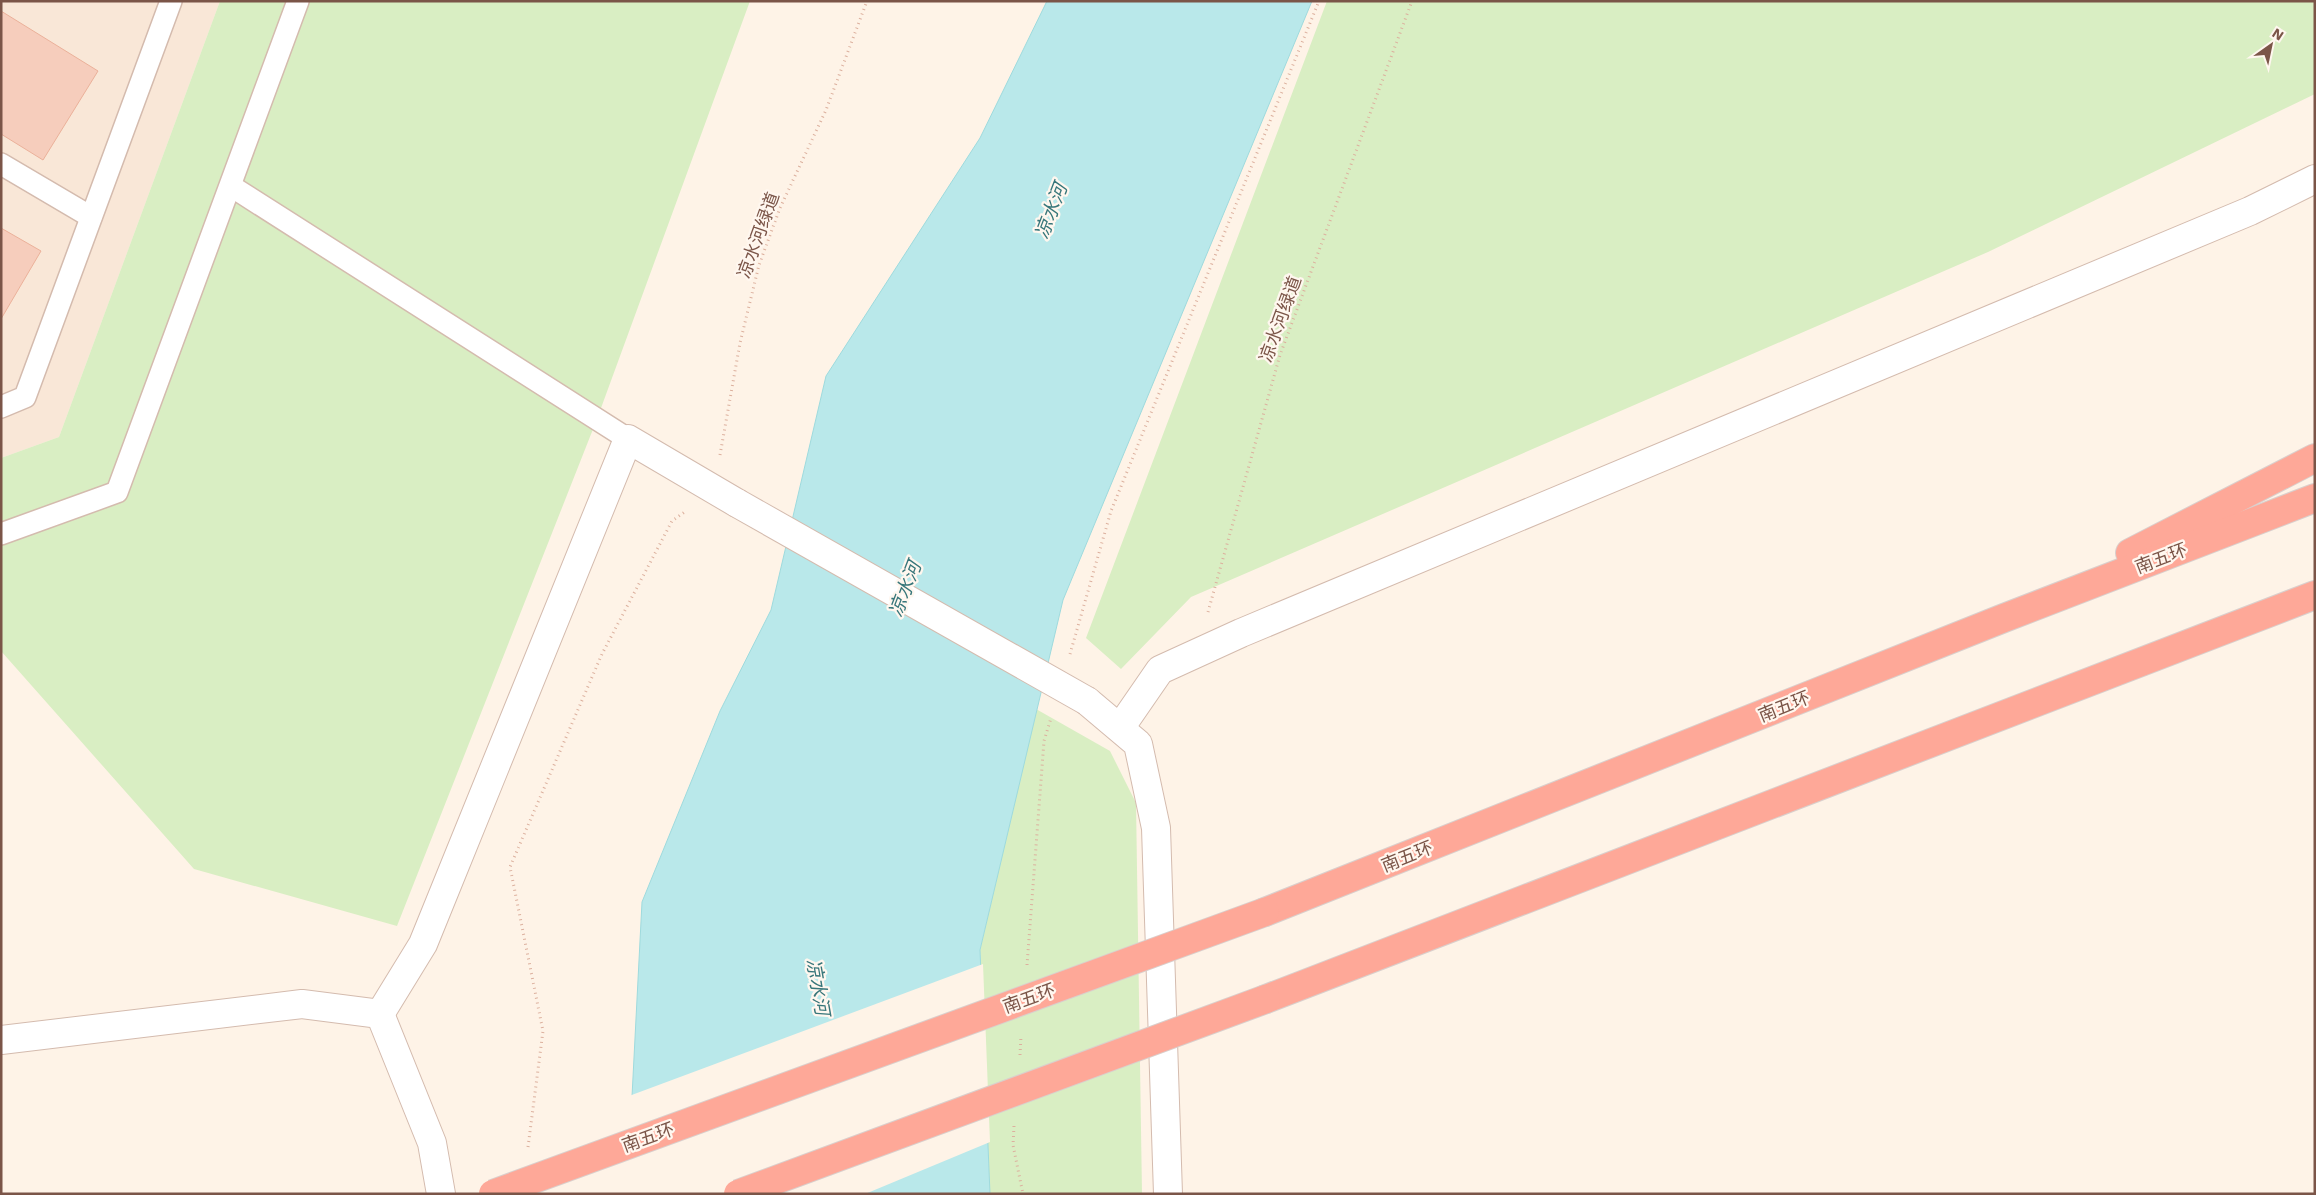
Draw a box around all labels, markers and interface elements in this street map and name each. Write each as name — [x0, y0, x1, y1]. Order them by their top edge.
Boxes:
north arrow — [2246, 20, 2296, 70]
text: N — [2269, 25, 2287, 44]
water label: 凉水河 — [1030, 177, 1073, 242]
street label: 凉水河绿道 — [733, 189, 783, 281]
street label: 凉水河绿道 — [1255, 273, 1305, 365]
street label: 南五环 — [2132, 539, 2190, 577]
water label: 凉水河 — [884, 555, 927, 620]
street label: 南五环 — [1755, 686, 1813, 726]
street label: 南五环 — [1378, 836, 1436, 876]
water label: 凉水河 — [802, 957, 835, 1021]
street label: 南五环 — [1000, 979, 1058, 1017]
street label: 南五环 — [619, 1118, 677, 1156]

